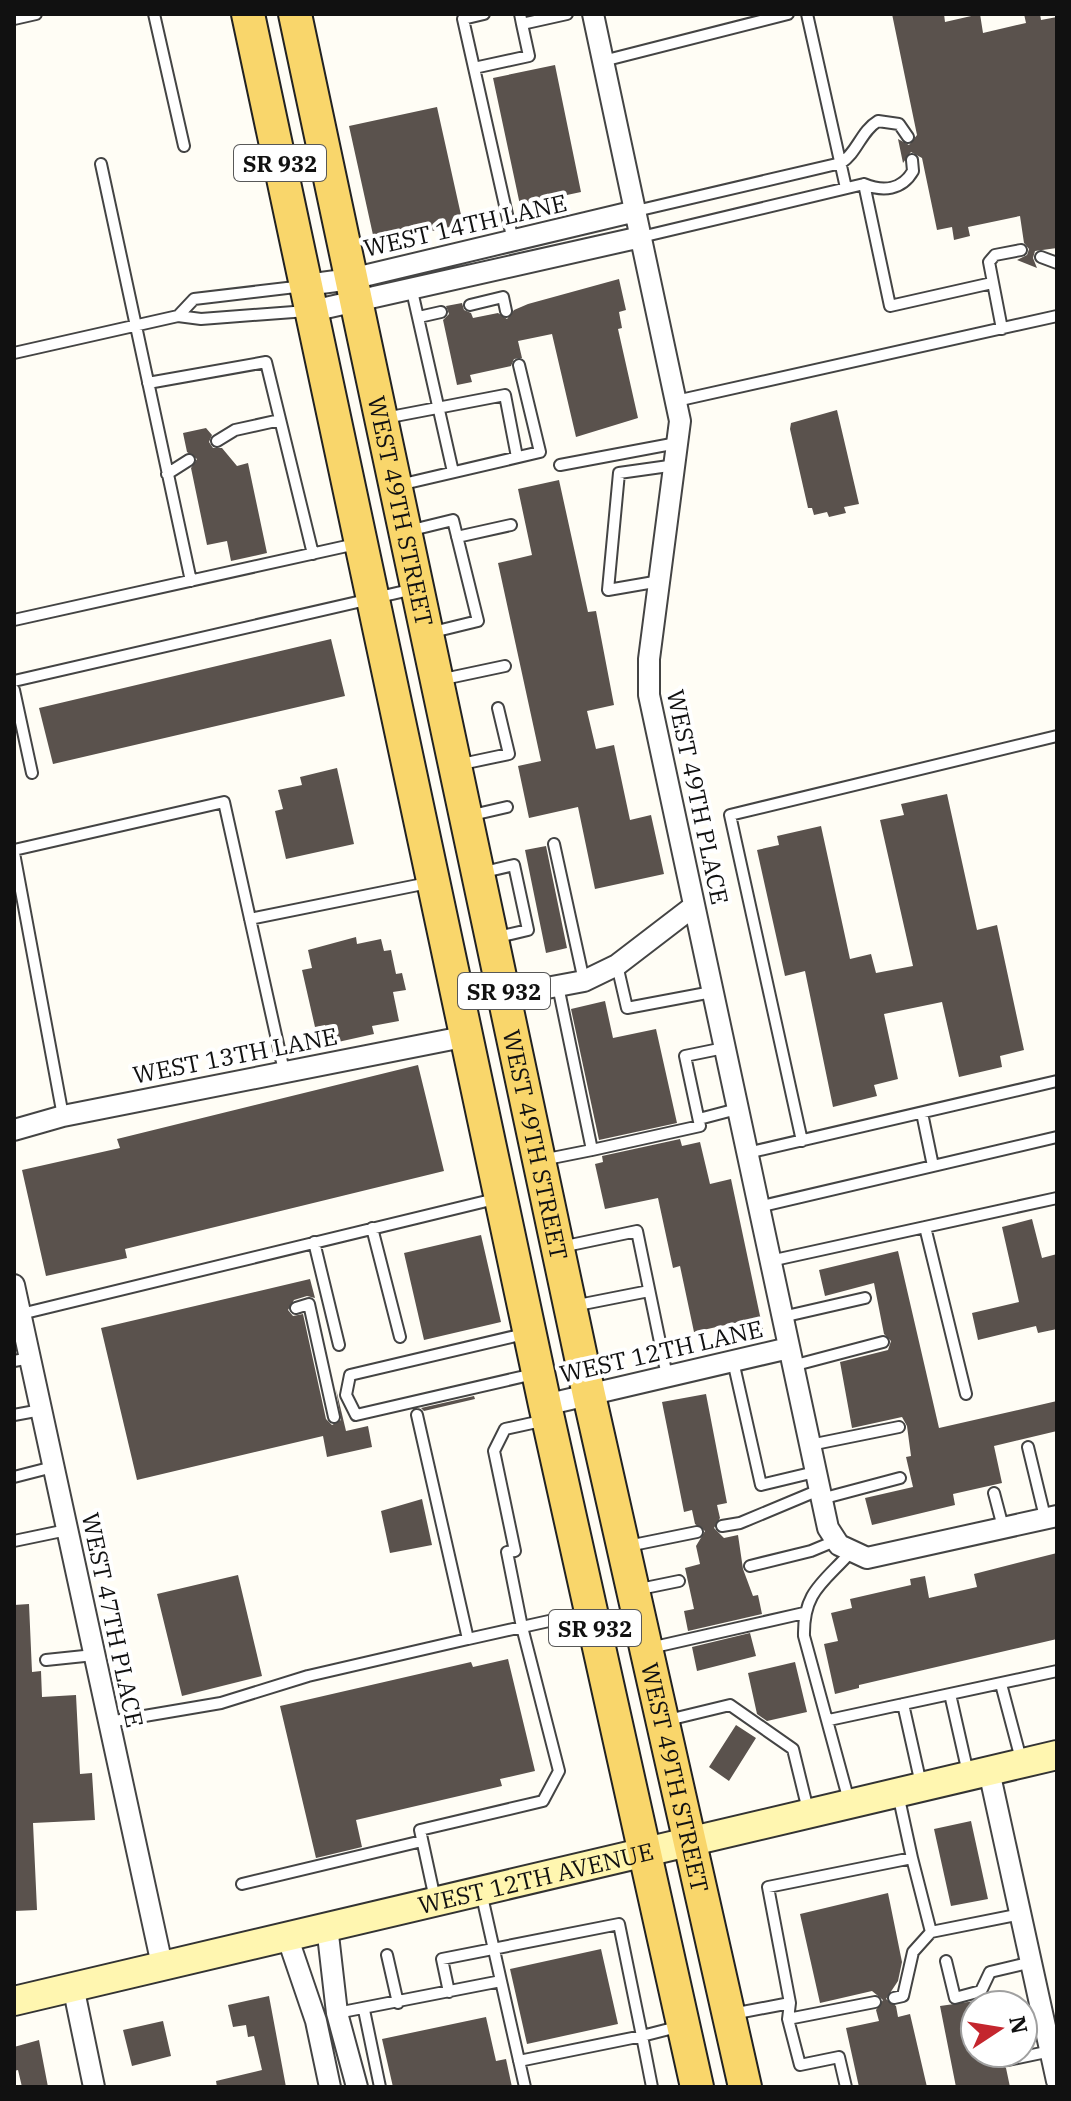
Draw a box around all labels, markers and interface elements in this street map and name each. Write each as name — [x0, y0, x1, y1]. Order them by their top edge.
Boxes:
road number: SR 932 — [234, 145, 326, 181]
street label: WEST 14TH LANE — [360, 186, 570, 264]
street label: WEST 49TH STREET — [361, 393, 441, 629]
street label: WEST 49TH PLACE — [660, 687, 736, 907]
road number: SR 932 — [458, 973, 550, 1009]
street label: WEST 13TH LANE — [130, 1019, 340, 1091]
street label: WEST 49TH STREET — [496, 1027, 576, 1263]
street label: WEST 12TH LANE — [556, 1312, 766, 1390]
street label: WEST 47TH PLACE — [75, 1510, 151, 1730]
road number: SR 932 — [549, 1610, 641, 1646]
street label: WEST 49TH STREET — [634, 1659, 717, 1895]
street label: WEST 12TH AVENUE — [415, 1835, 657, 1921]
north arrow — [959, 1989, 1039, 2069]
text: N — [1003, 2013, 1035, 2036]

